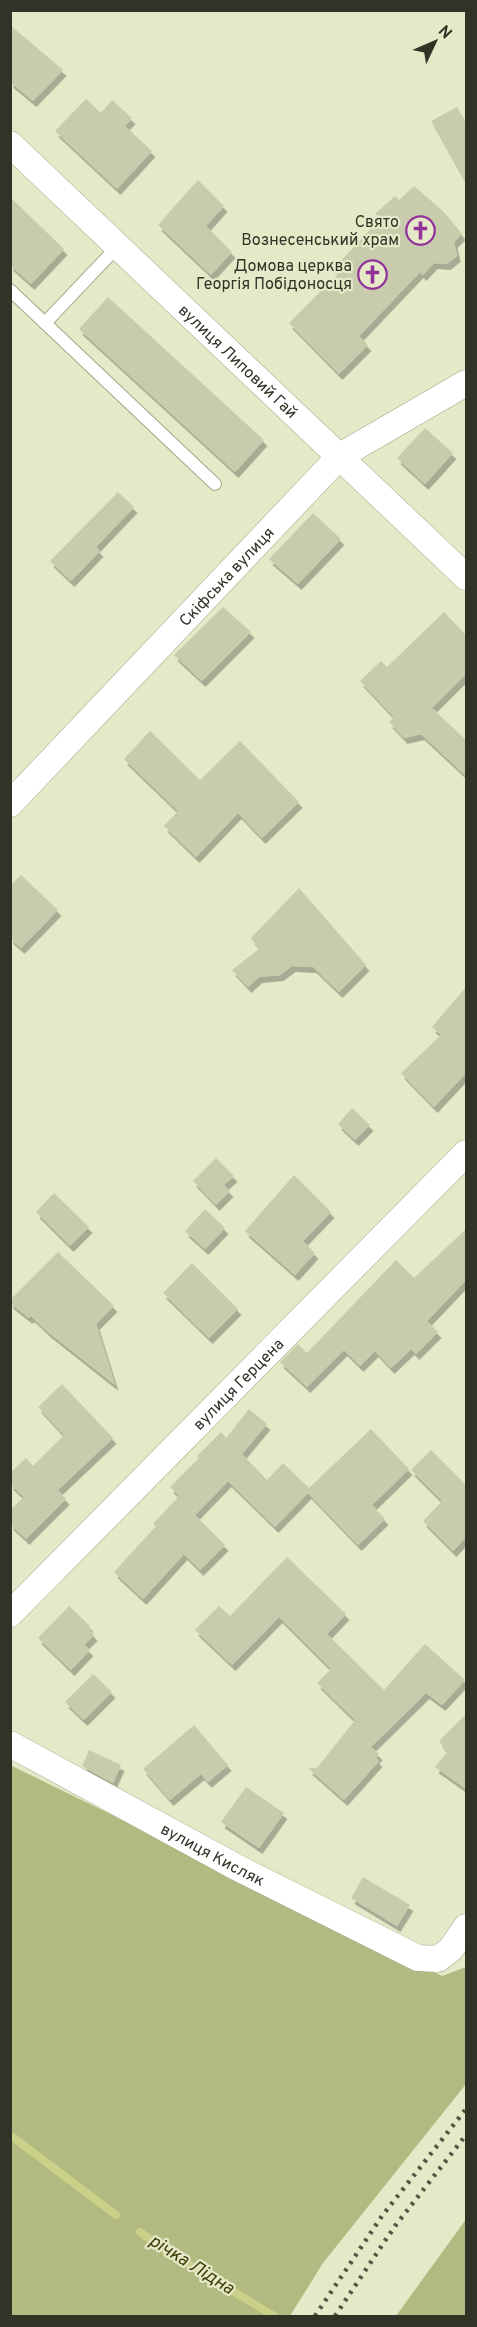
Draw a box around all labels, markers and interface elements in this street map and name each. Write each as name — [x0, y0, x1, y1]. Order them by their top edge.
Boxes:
north arrow — [405, 12, 465, 72]
text: N — [433, 22, 456, 44]
place label: Свято Вознесенський храм — [241, 213, 399, 251]
church icon: Свято Вознесенський храм — [404, 214, 436, 246]
place label: Домова церква Георгія Побідоносця — [196, 257, 352, 295]
church icon: Домова церква Георгія Побідоносця — [357, 258, 389, 290]
street label: вулиця Липовий Гай — [173, 301, 301, 424]
street label: Скіфська вулиця — [176, 524, 279, 632]
street label: вулиця Герцена — [190, 1335, 289, 1435]
street label: вулиця Кисляк — [157, 1820, 268, 1892]
water label: річка Лідна — [144, 2230, 239, 2301]

